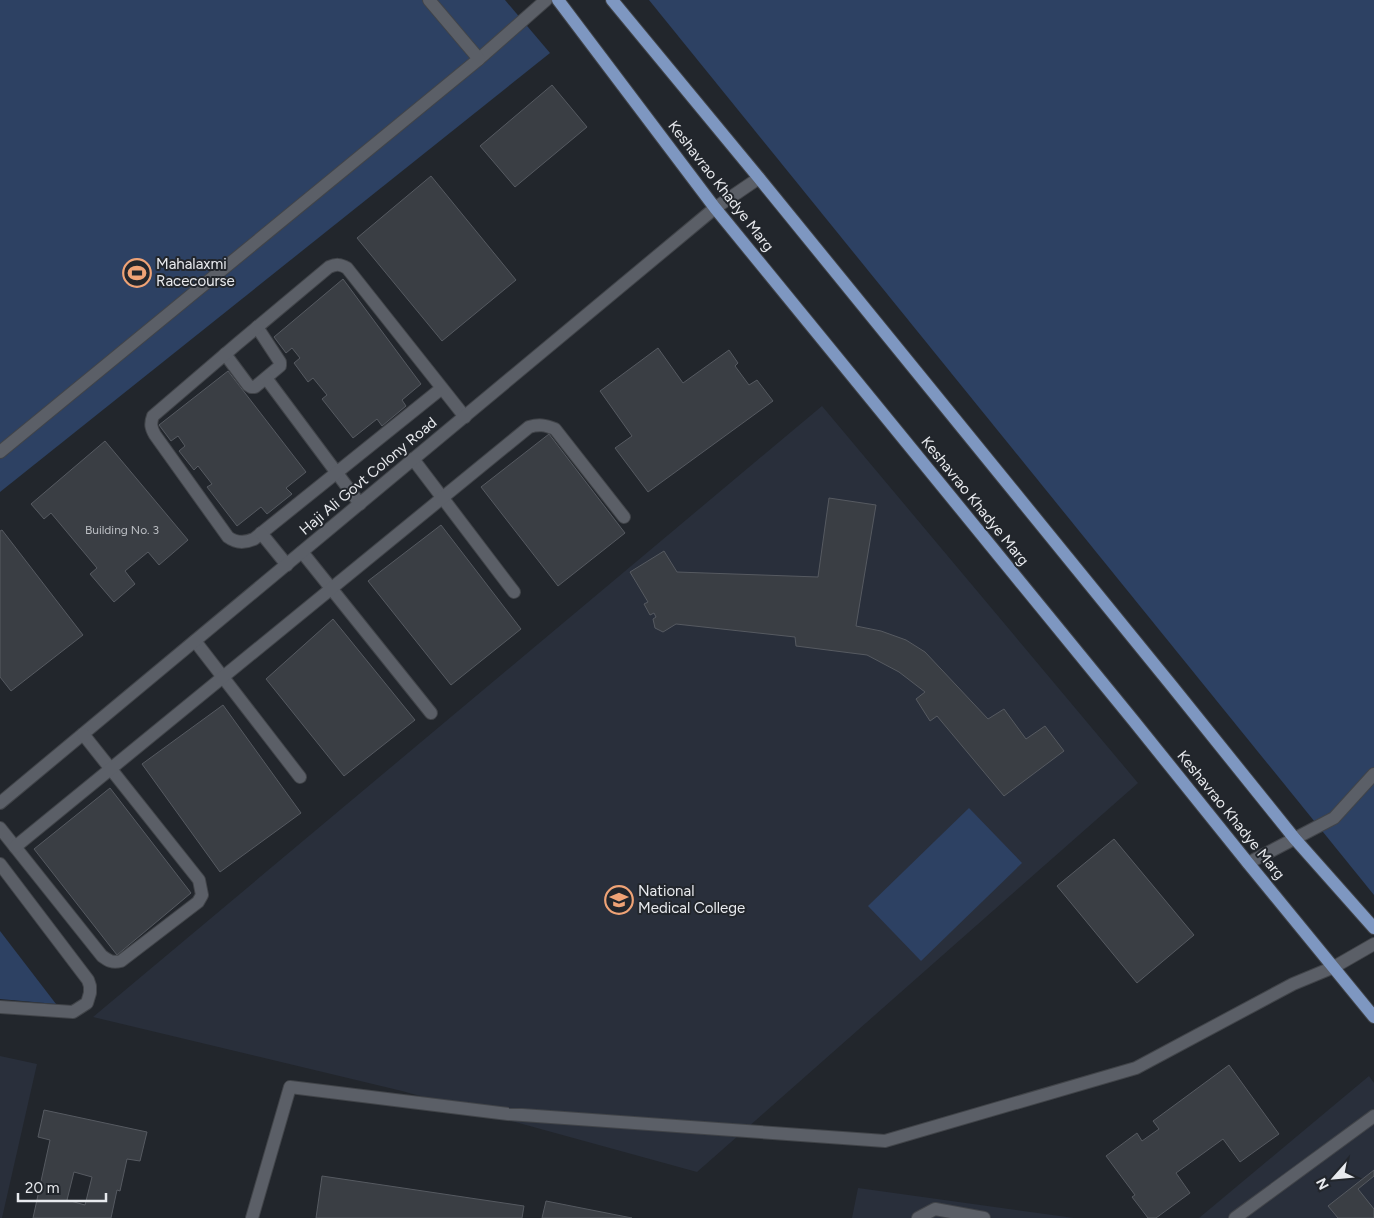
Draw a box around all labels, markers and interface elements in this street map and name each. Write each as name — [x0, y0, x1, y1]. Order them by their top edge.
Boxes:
street label: Keshavrao Khadye Marg — [664, 117, 778, 255]
place label: Mahalaxmi Racecourse — [156, 255, 235, 290]
sports icon: Mahalaxmi Racecourse — [122, 258, 152, 288]
street label: Haji Ali Govt Colony Road — [296, 413, 440, 539]
street label: Keshavrao Khadye Marg — [917, 433, 1033, 569]
house number: Building No. 3 — [85, 523, 159, 537]
street label: Keshavrao Khadye Marg — [1173, 747, 1289, 883]
place label: National Medical College — [638, 882, 745, 917]
school or university icon: National Medical College — [604, 885, 634, 915]
north arrow — [1309, 1153, 1359, 1203]
scale bar — [18, 1170, 105, 1202]
text: N — [1313, 1175, 1333, 1192]
text: 20 m — [25, 1179, 59, 1197]

